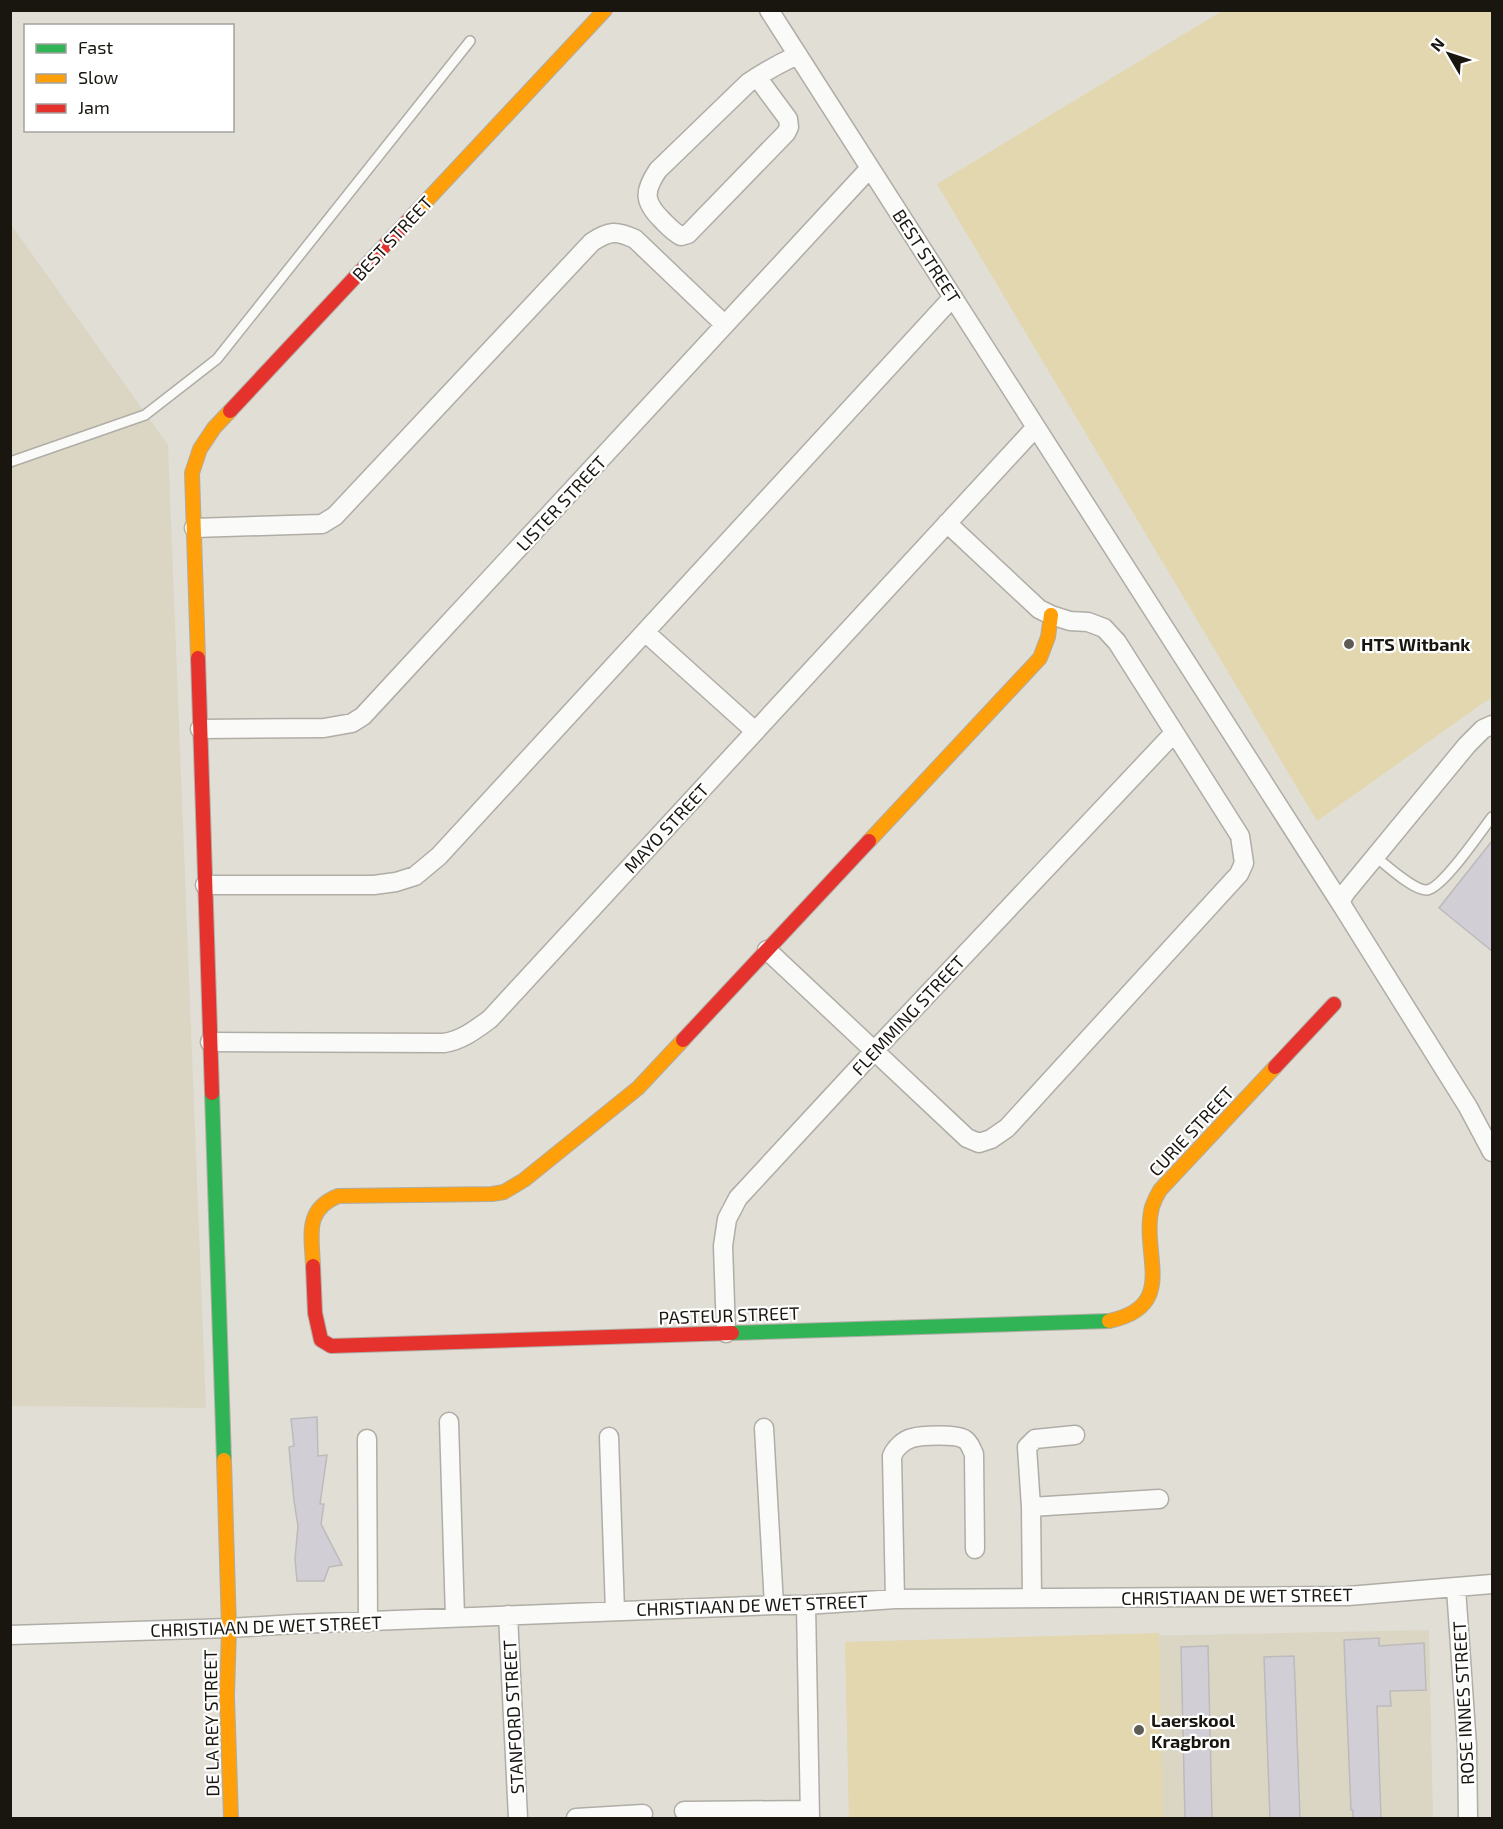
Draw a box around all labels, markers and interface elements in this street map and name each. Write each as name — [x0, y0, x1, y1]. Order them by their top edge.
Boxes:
legend — [24, 24, 234, 132]
north arrow — [1419, 24, 1479, 84]
text: N — [1426, 34, 1448, 55]
text: Fast — [78, 36, 113, 58]
text: Slow — [78, 66, 119, 88]
text: Jam — [78, 96, 110, 118]
street label: BEST STREET — [347, 191, 437, 285]
street label: BEST STREET — [888, 205, 966, 308]
street label: LISTER STREET — [511, 450, 611, 555]
place label: HTS Witbank — [1361, 633, 1470, 655]
marker: HTS Witbank — [1342, 637, 1356, 651]
street label: MAYO STREET — [619, 778, 713, 877]
street label: FLEMMING STREET — [847, 950, 969, 1079]
street label: CURIE STREET — [1144, 1081, 1238, 1180]
street label: PASTEUR STREET — [658, 1302, 801, 1328]
street label: CHRISTIAAN DE WET STREET — [1121, 1583, 1354, 1609]
street label: CHRISTIAAN DE WET STREET — [636, 1590, 869, 1620]
street label: CHRISTIAAN DE WET STREET — [150, 1611, 383, 1641]
street label: ROSE INNES STREET — [1448, 1620, 1478, 1785]
street label: STANFORD STREET — [498, 1639, 528, 1795]
street label: DE LA REY STREET — [199, 1649, 223, 1797]
place label: Laerskool Kragbron — [1151, 1709, 1235, 1752]
marker: Laerskool Kragbron — [1132, 1723, 1146, 1737]

